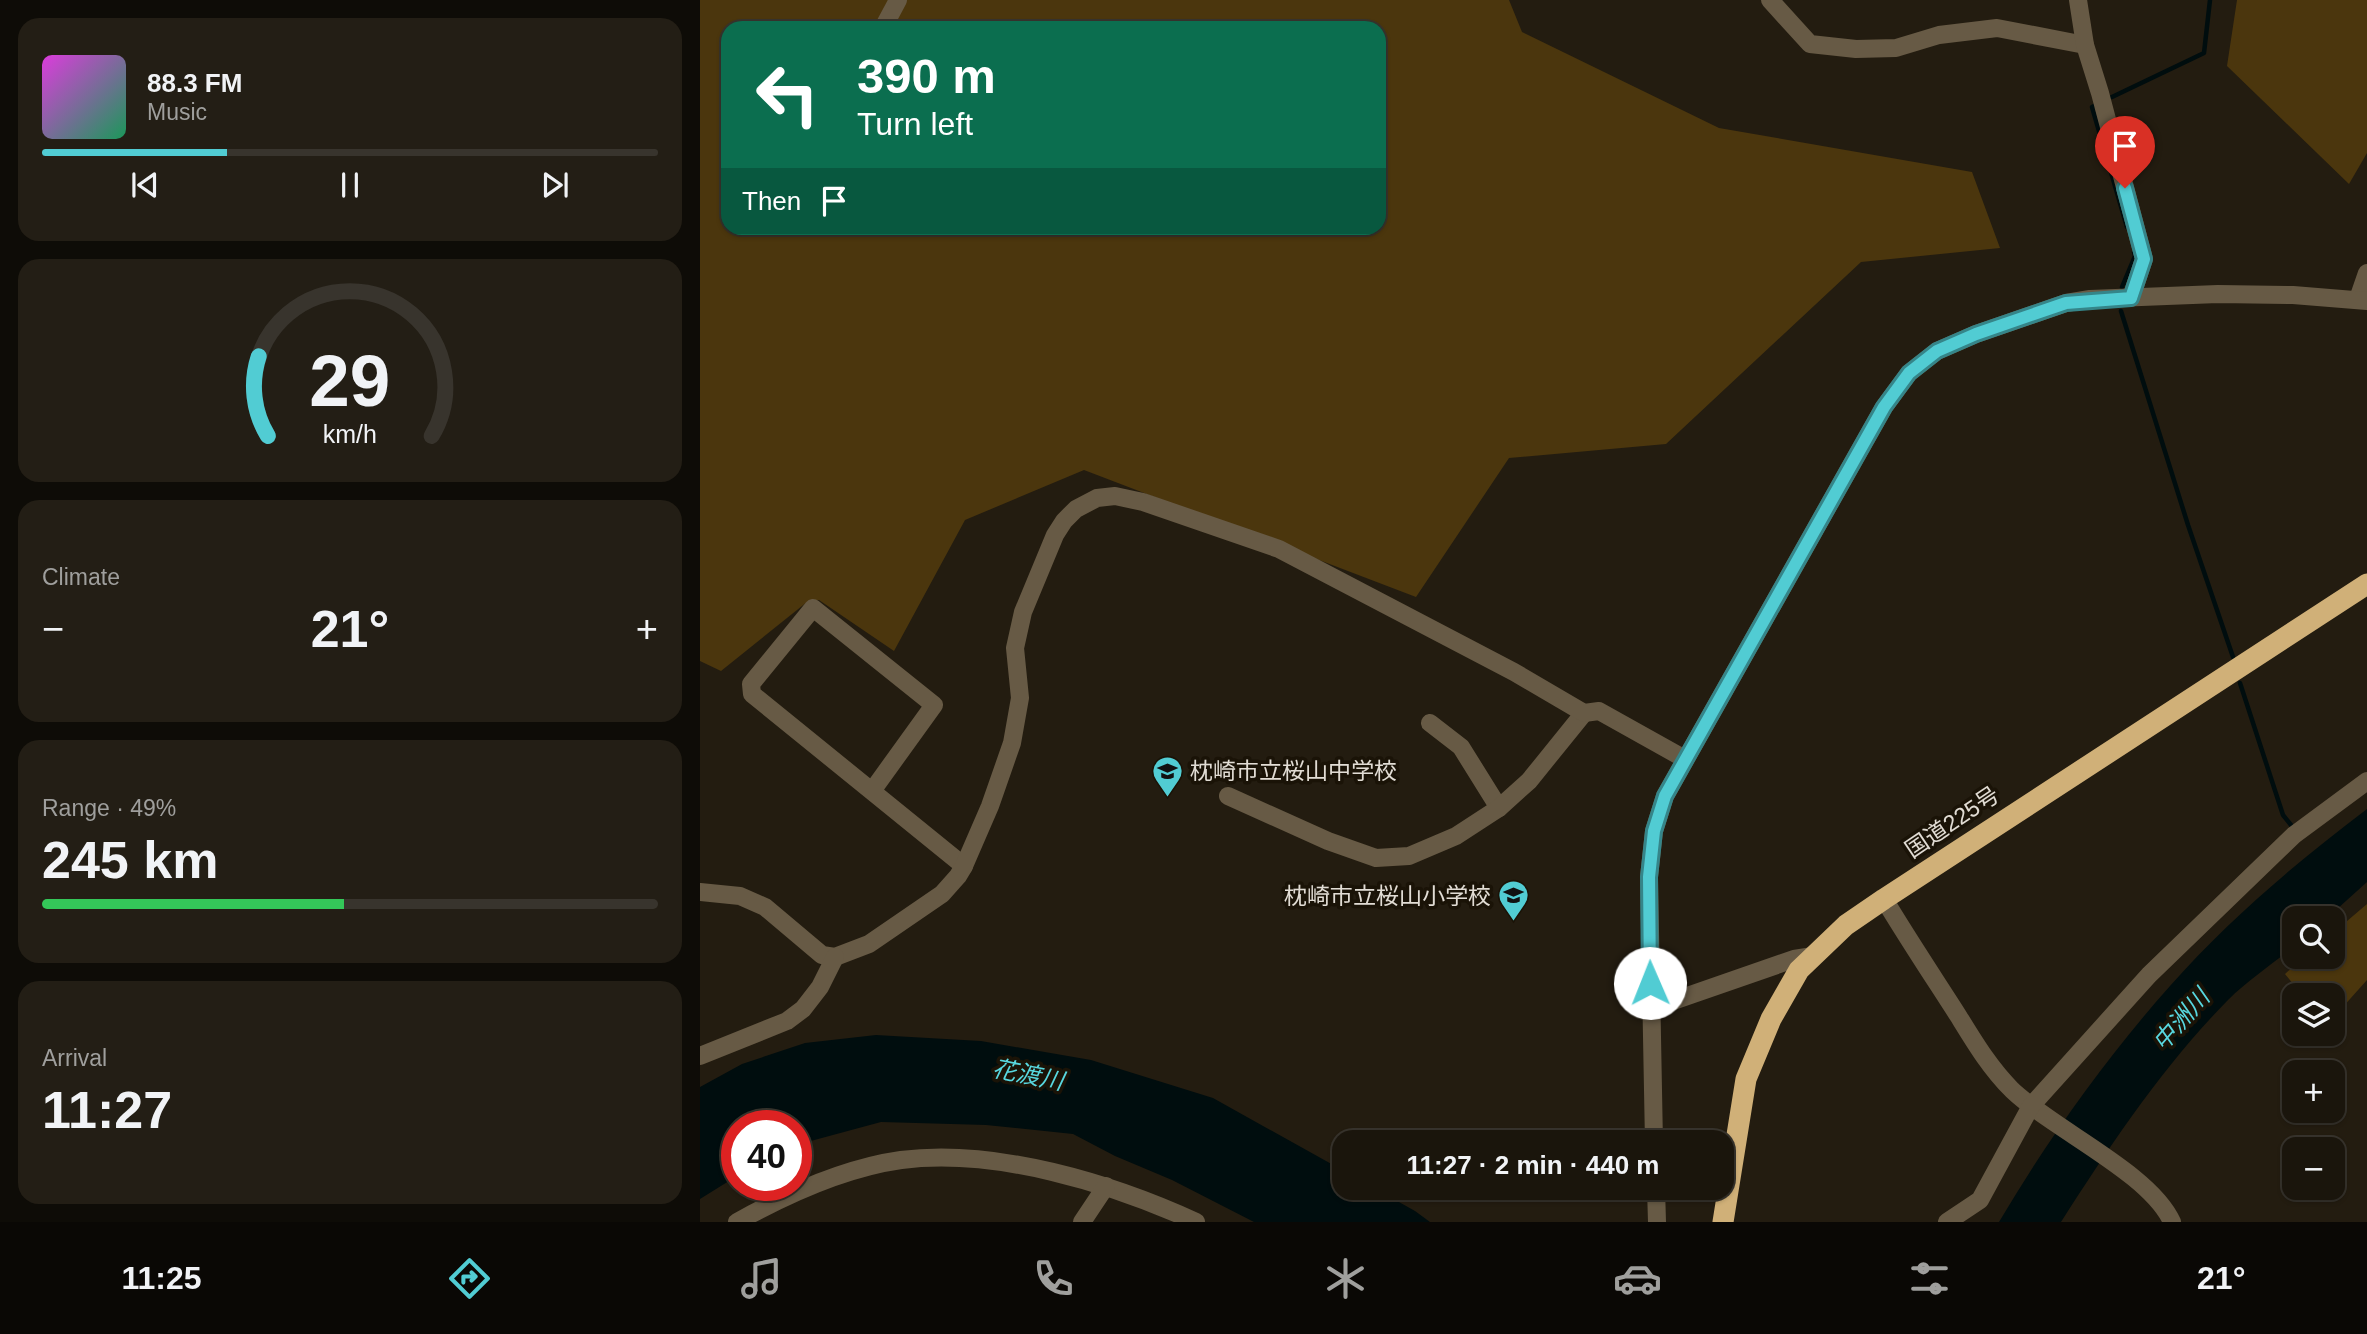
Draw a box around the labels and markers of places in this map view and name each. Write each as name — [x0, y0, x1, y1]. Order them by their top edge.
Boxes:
pin — [2095, 116, 2155, 188]
school or university icon: 枕崎市立桜山中学校 — [1150, 754, 1184, 798]
place label: 枕崎市立桜山中学校 — [1190, 758, 1397, 784]
school or university icon: 枕崎市立桜山小学校 — [1497, 879, 1531, 923]
place label: 枕崎市立桜山小学校 — [1284, 883, 1491, 909]

